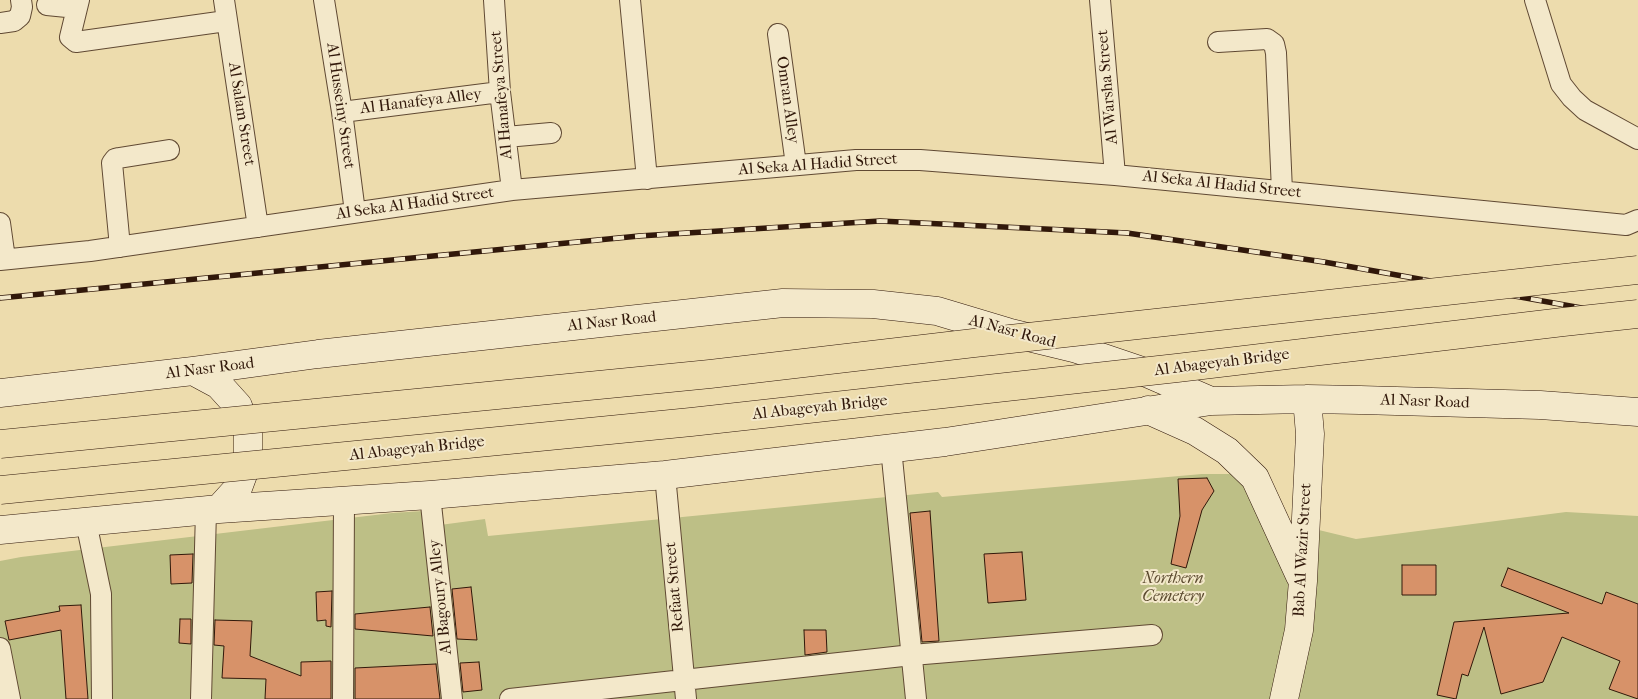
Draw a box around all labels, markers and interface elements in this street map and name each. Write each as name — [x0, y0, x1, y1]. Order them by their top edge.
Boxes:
street label: Al Warsha Street — [1093, 29, 1123, 145]
street label: Al Hanafeya Street — [487, 30, 517, 160]
street label: Al Husseiny Street — [322, 42, 358, 170]
street label: Omran Alley — [771, 55, 803, 145]
street label: Al Salam Street — [223, 61, 259, 167]
street label: Al Hanafeya Alley — [359, 85, 483, 119]
street label: Al Seka Al Hadid Street — [738, 150, 898, 180]
street label: Al Seka Al Hadid Street — [1142, 167, 1302, 203]
street label: Al Seka Al Hadid Street — [335, 183, 495, 225]
street label: Al Nasr Road — [567, 308, 657, 336]
street label: Al Nasr Road — [966, 311, 1058, 353]
street label: Al Abageyah Bridge — [1153, 345, 1291, 381]
street label: Al Nasr Road — [165, 354, 255, 384]
street label: Al Abageyah Bridge — [751, 391, 889, 425]
street label: Al Nasr Road — [1380, 391, 1470, 413]
street label: Al Abageyah Bridge — [348, 432, 486, 466]
street label: Bab Al Wazir Street — [1290, 483, 1316, 617]
street label: Al Bagoury Alley — [425, 539, 457, 655]
street label: Refaat Street — [661, 541, 689, 633]
park label: Northern Cemetery — [1142, 569, 1204, 607]

